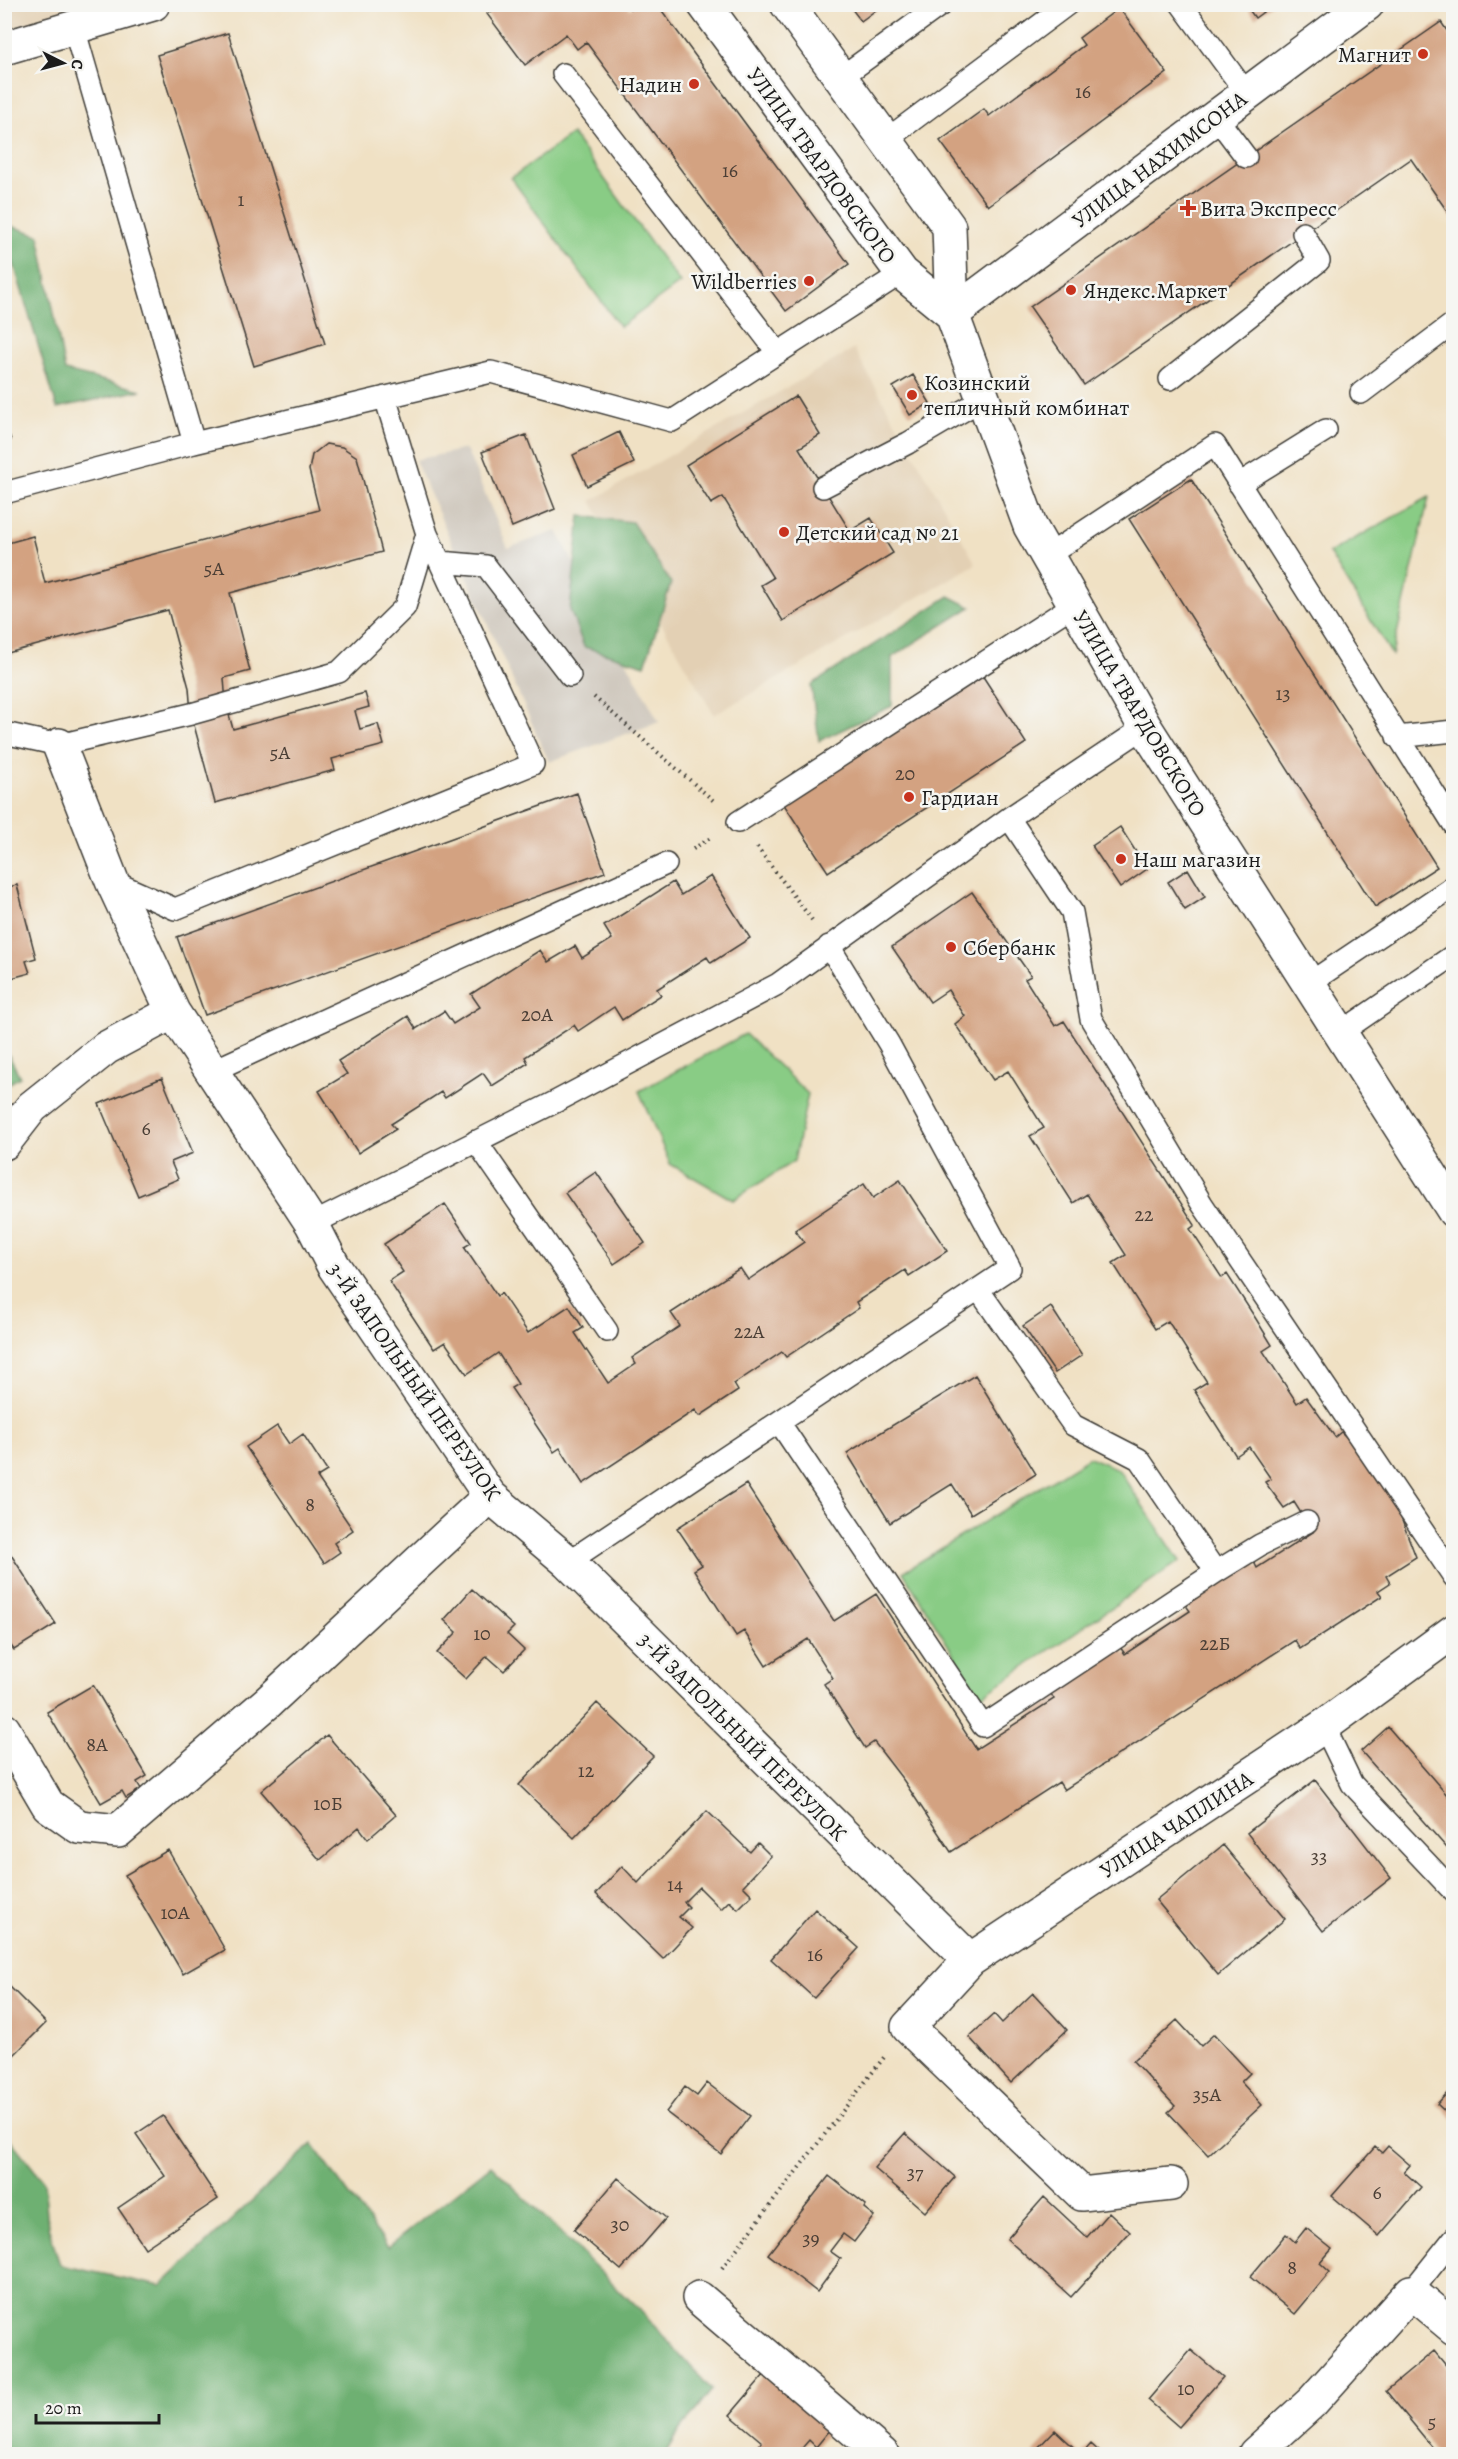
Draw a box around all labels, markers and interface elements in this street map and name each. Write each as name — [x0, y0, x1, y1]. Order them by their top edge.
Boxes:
north arrow — [33, 33, 93, 93]
place label: Магнит — [1338, 40, 1411, 70]
marker: Магнит — [1416, 47, 1430, 61]
text: С — [65, 58, 88, 71]
street label: УЛИЦА ТВАРДОВСКОГО — [740, 61, 903, 270]
place label: Надин — [619, 70, 682, 100]
marker: Надин — [687, 77, 701, 91]
house number: 16 — [1075, 78, 1091, 105]
street label: УЛИЦА НАХИМСОНА — [1066, 83, 1254, 236]
house number: 16 — [722, 157, 738, 184]
house number: 1 — [238, 186, 245, 213]
place label: Вита Экспресс — [1200, 194, 1337, 224]
marker: Вита Экспресс — [1181, 201, 1195, 215]
place label: Wildberries — [690, 267, 797, 297]
marker: Wildberries — [802, 274, 816, 288]
place label: Яндекс.Маркет — [1083, 276, 1228, 306]
marker: Яндекс.Маркет — [1064, 283, 1078, 297]
place label: Козинский тепличный комбинат — [924, 368, 1130, 423]
marker: Козинский тепличный комбинат — [905, 388, 919, 402]
place label: Детский сад № 21 — [796, 518, 959, 548]
marker: Детский сад № 21 — [777, 525, 791, 539]
house number: 5А — [204, 555, 224, 582]
street label: УЛИЦА ТВАРДОВСКОГО — [1065, 605, 1213, 822]
house number: 13 — [1275, 680, 1291, 707]
house number: 5А — [270, 739, 290, 766]
house number: 20 — [895, 760, 915, 787]
place label: Гардиан — [921, 783, 999, 813]
marker: Гардиан — [902, 790, 916, 804]
place label: Наш магазин — [1133, 845, 1261, 875]
marker: Наш магазин — [1114, 852, 1128, 866]
place label: Сбербанк — [963, 933, 1056, 963]
marker: Сбербанк — [944, 940, 958, 954]
house number: 20А — [521, 1001, 553, 1028]
house number: 6 — [141, 1115, 151, 1142]
house number: 22 — [1135, 1201, 1154, 1228]
street label: 3-Й ЗАПОЛЬНЫЙ ПЕРЕУЛОК — [320, 1257, 508, 1507]
house number: 22А — [734, 1318, 765, 1345]
house number: 8 — [305, 1491, 315, 1518]
house number: 10 — [473, 1620, 491, 1647]
street label: 3-Й ЗАПОЛЬНЫЙ ПЕРЕУЛОК — [631, 1626, 853, 1848]
house number: 22Б — [1200, 1630, 1230, 1657]
house number: 8А — [86, 1731, 108, 1758]
house number: 12 — [578, 1757, 595, 1784]
street label: УЛИЦА ЧАПЛИНА — [1094, 1763, 1260, 1886]
house number: 10Б — [313, 1790, 343, 1817]
house number: 33 — [1311, 1843, 1327, 1870]
house number: 14 — [667, 1871, 683, 1898]
house number: 10А — [160, 1899, 190, 1926]
house number: 16 — [807, 1941, 823, 1968]
house number: 35А — [1193, 2081, 1222, 2108]
house number: 37 — [907, 2159, 924, 2186]
house number: 6 — [1372, 2179, 1382, 2206]
house number: 30 — [611, 2211, 629, 2238]
house number: 39 — [802, 2225, 820, 2252]
house number: 8 — [1287, 2254, 1297, 2281]
house number: 10 — [1177, 2375, 1195, 2402]
scale bar — [36, 2387, 159, 2425]
text: 20 m — [45, 2396, 82, 2420]
house number: 5 — [1428, 2408, 1436, 2435]

